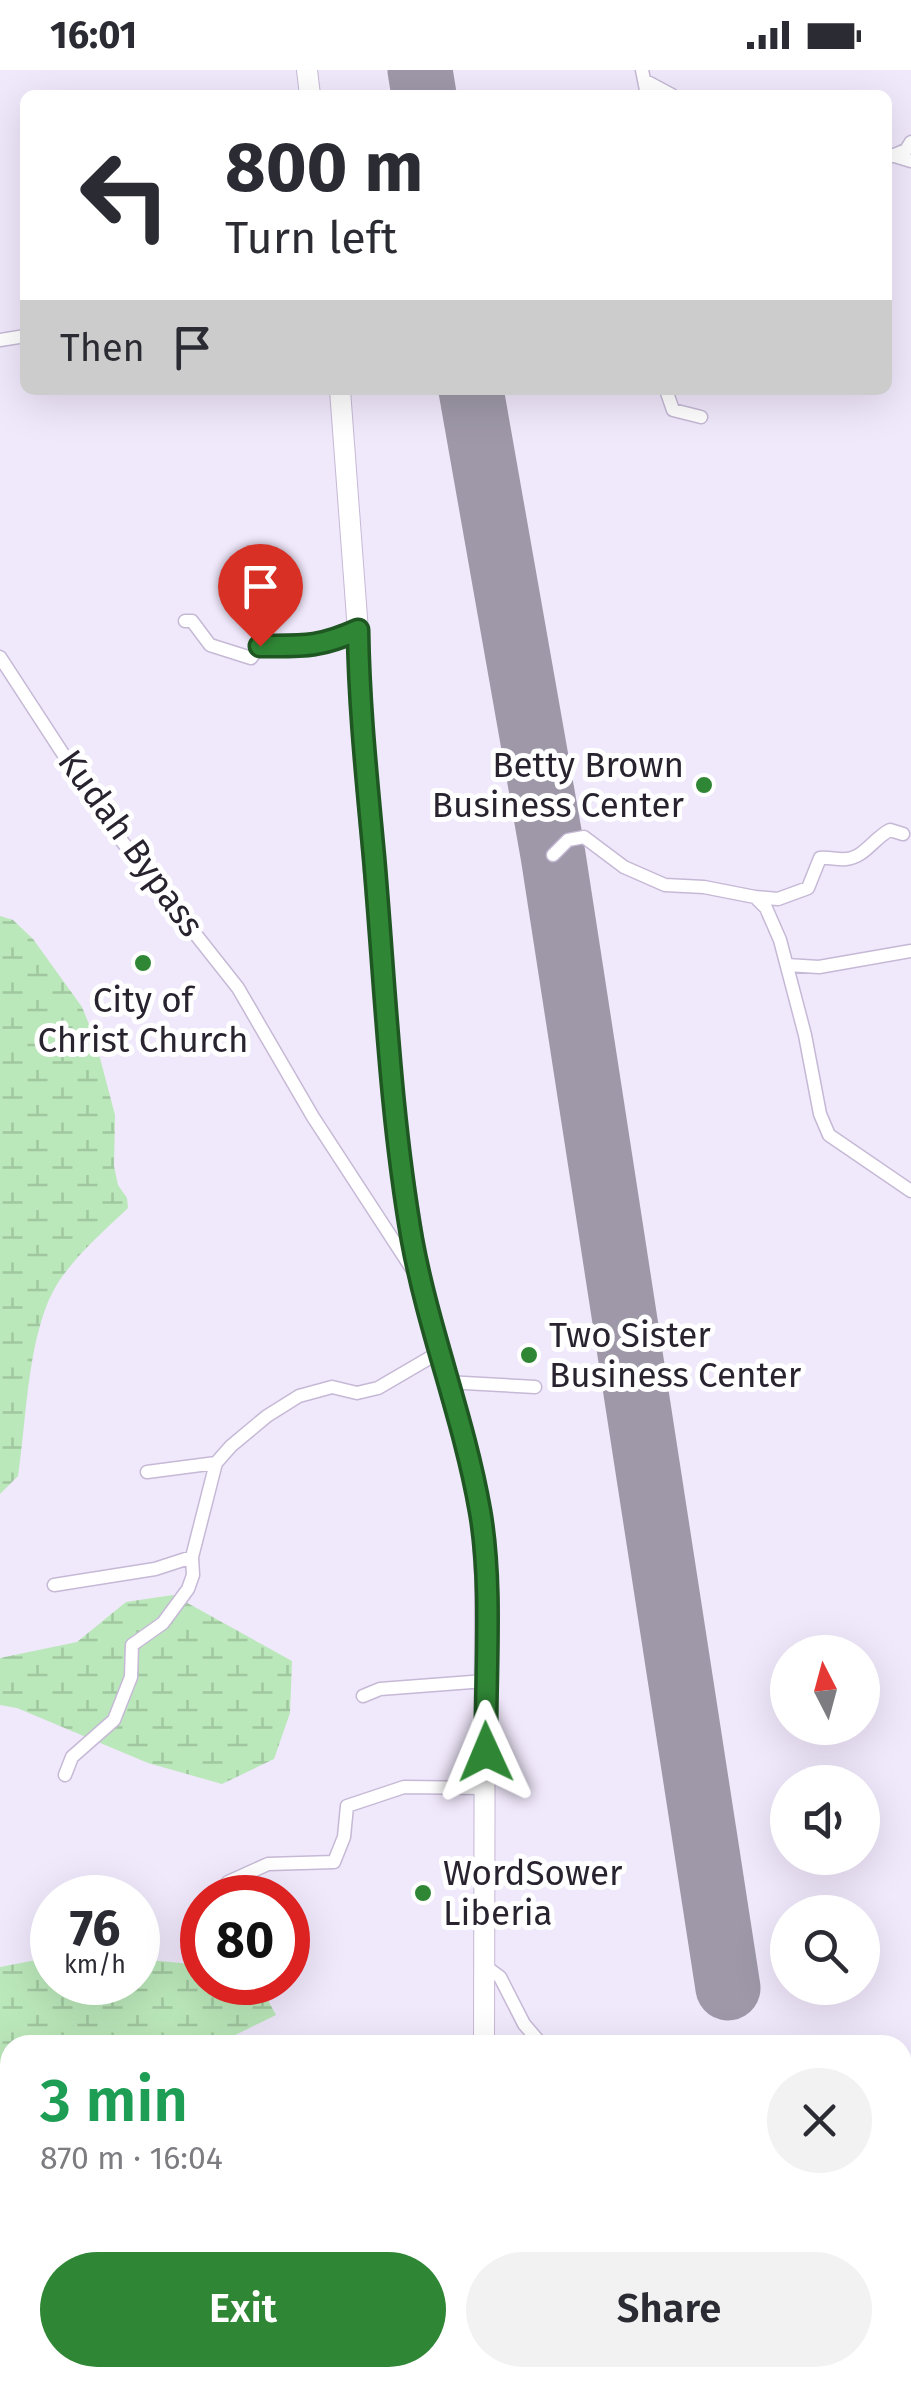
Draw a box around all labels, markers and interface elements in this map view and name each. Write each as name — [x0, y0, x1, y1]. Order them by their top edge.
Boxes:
text: 16:01 — [50, 12, 137, 58]
text: 800 m — [225, 126, 423, 210]
icon: left — [60, 130, 190, 260]
text: Turn left — [225, 211, 397, 265]
icon: arrive — [165, 320, 220, 375]
text: Then — [60, 325, 145, 371]
pin — [218, 544, 303, 647]
icon: arrive — [233, 559, 288, 614]
street label: Kudah Bypass — [49, 742, 213, 944]
place label: Betty Brown Business Center — [432, 744, 684, 826]
marker: Betty Brown Business Center — [693, 774, 715, 796]
marker: City of Christ Church — [132, 952, 154, 974]
place label: City of Christ Church — [37, 979, 249, 1061]
place label: Two Sister Business Center — [549, 1314, 802, 1396]
marker: Two Sister Business Center — [518, 1344, 540, 1366]
north arrow — [770, 1635, 880, 1745]
map controls — [770, 1635, 880, 2005]
position arrow — [434, 1700, 538, 1804]
button: sound — [770, 1765, 880, 1875]
place label: WordSower Liberia — [443, 1852, 623, 1934]
speed limit sign: 80 — [180, 1875, 310, 2005]
marker: WordSower Liberia — [412, 1882, 434, 1904]
button: search — [770, 1895, 880, 2005]
text: 76 — [70, 1898, 120, 1958]
text: km/h — [64, 1950, 126, 1980]
text: 3 min — [40, 2065, 188, 2137]
button: close — [767, 2068, 872, 2173]
text: 870 m · 16:04 — [40, 2139, 223, 2177]
button: Exit — [40, 2252, 446, 2367]
button: Share — [466, 2252, 872, 2367]

